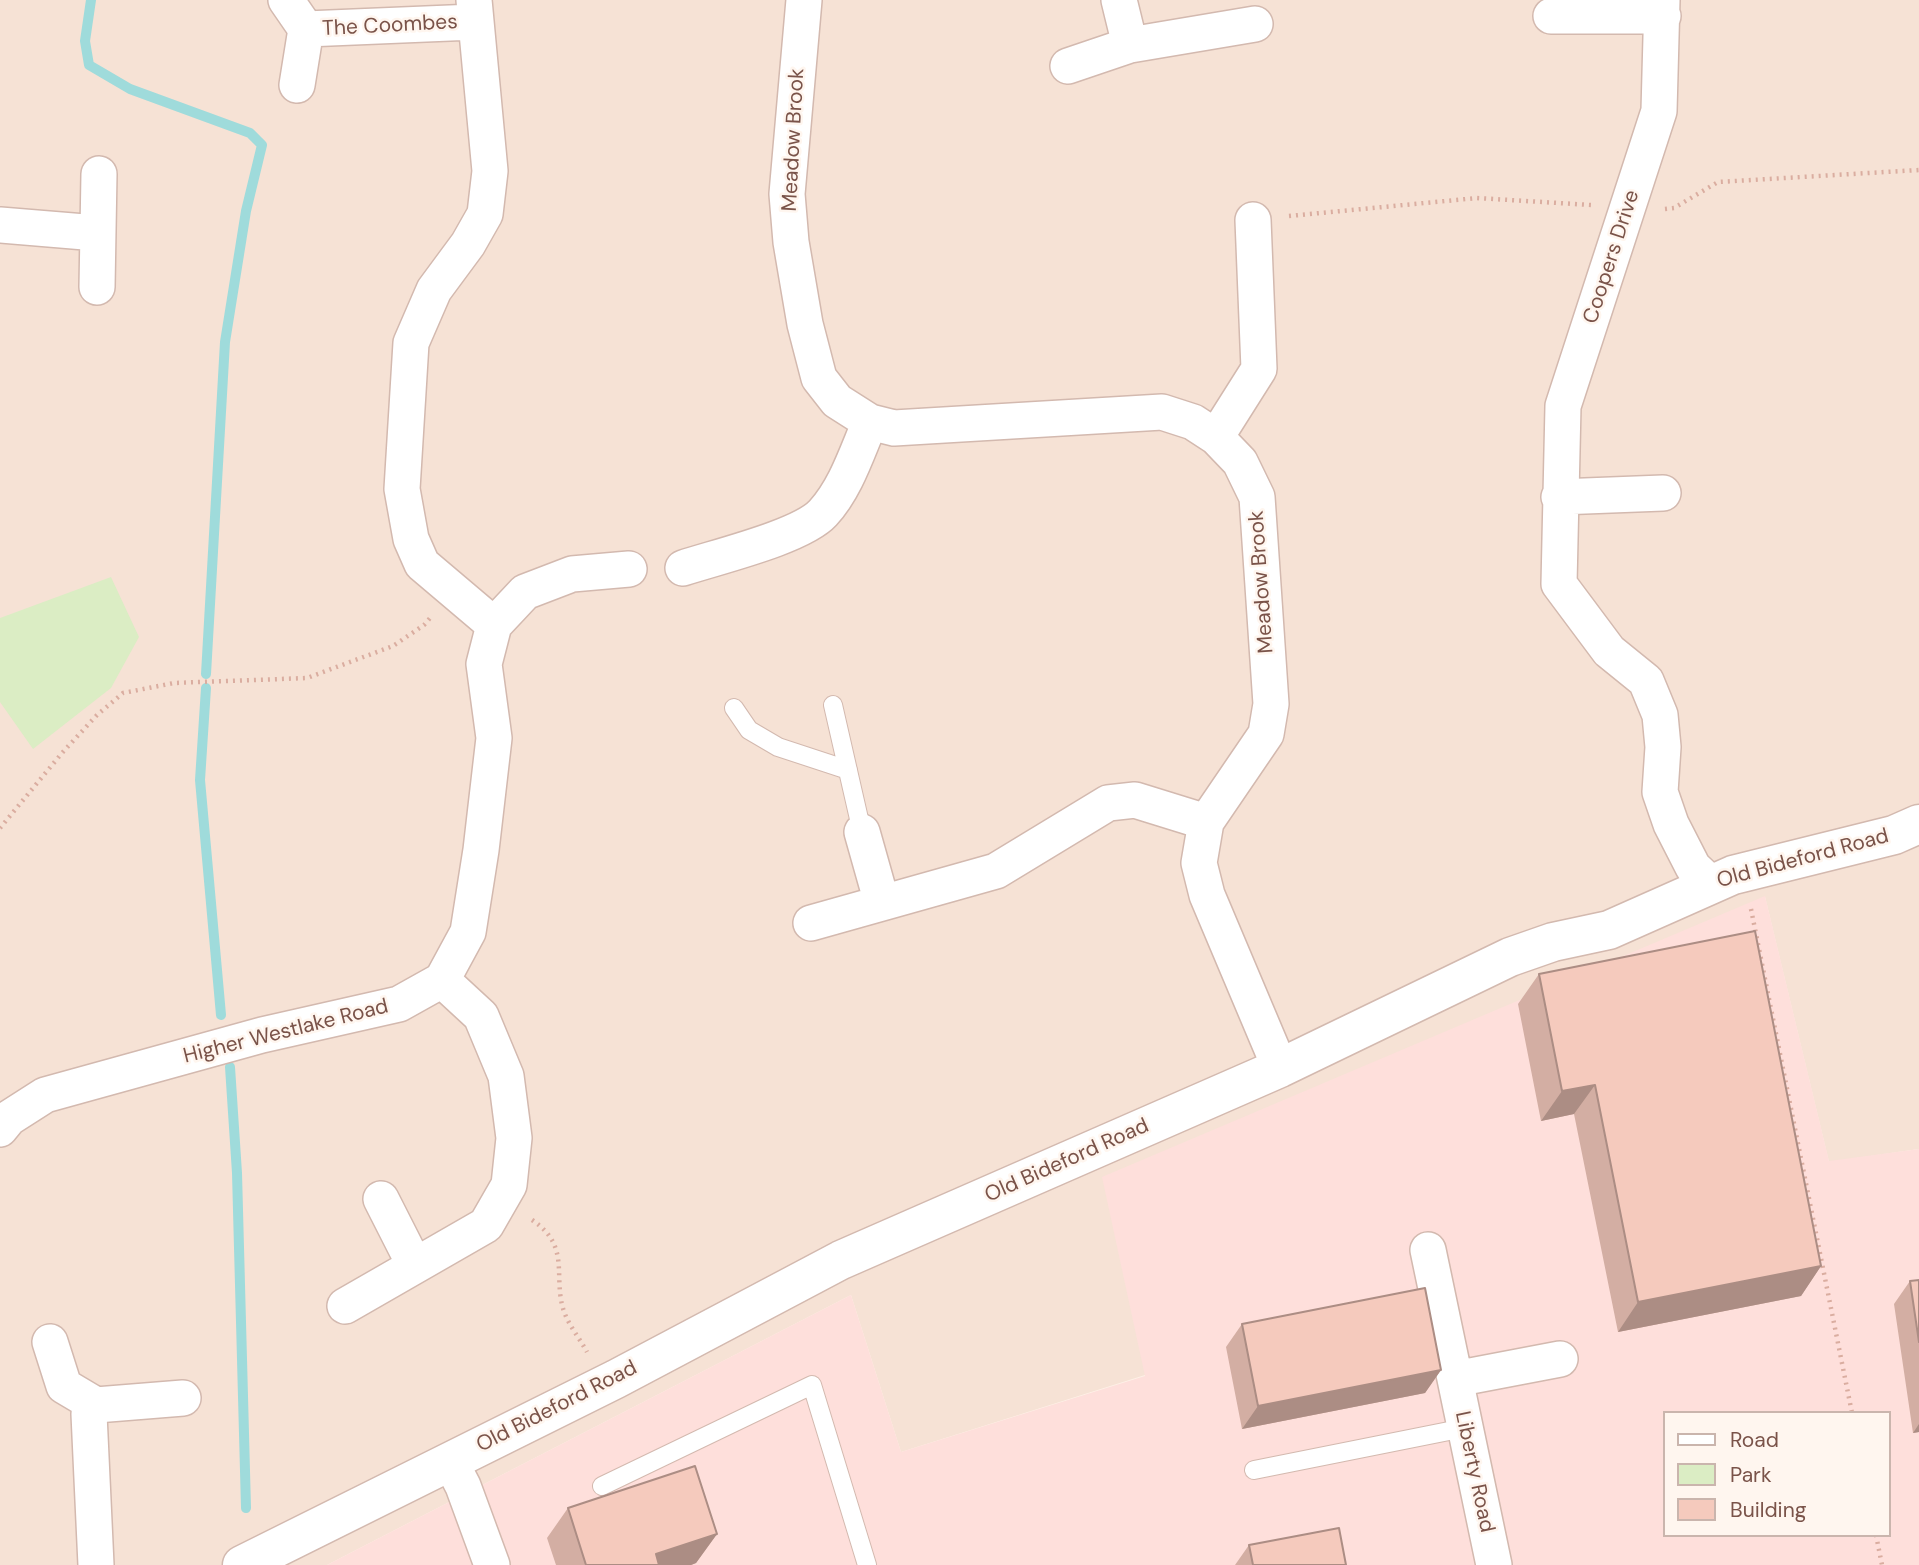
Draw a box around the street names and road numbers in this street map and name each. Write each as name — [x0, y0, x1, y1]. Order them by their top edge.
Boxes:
street label: The Coombes — [322, 10, 458, 42]
street label: Meadow Brook — [778, 68, 810, 212]
street label: Coopers Drive — [1579, 187, 1645, 327]
street label: Meadow Brook — [1244, 510, 1280, 654]
street label: Old Bideford Road — [1714, 824, 1892, 894]
street label: Higher Westlake Road — [181, 994, 391, 1070]
street label: Old Bideford Road — [981, 1114, 1153, 1208]
street label: Old Bideford Road — [473, 1356, 641, 1458]
street label: Liberty Road — [1449, 1409, 1499, 1535]

